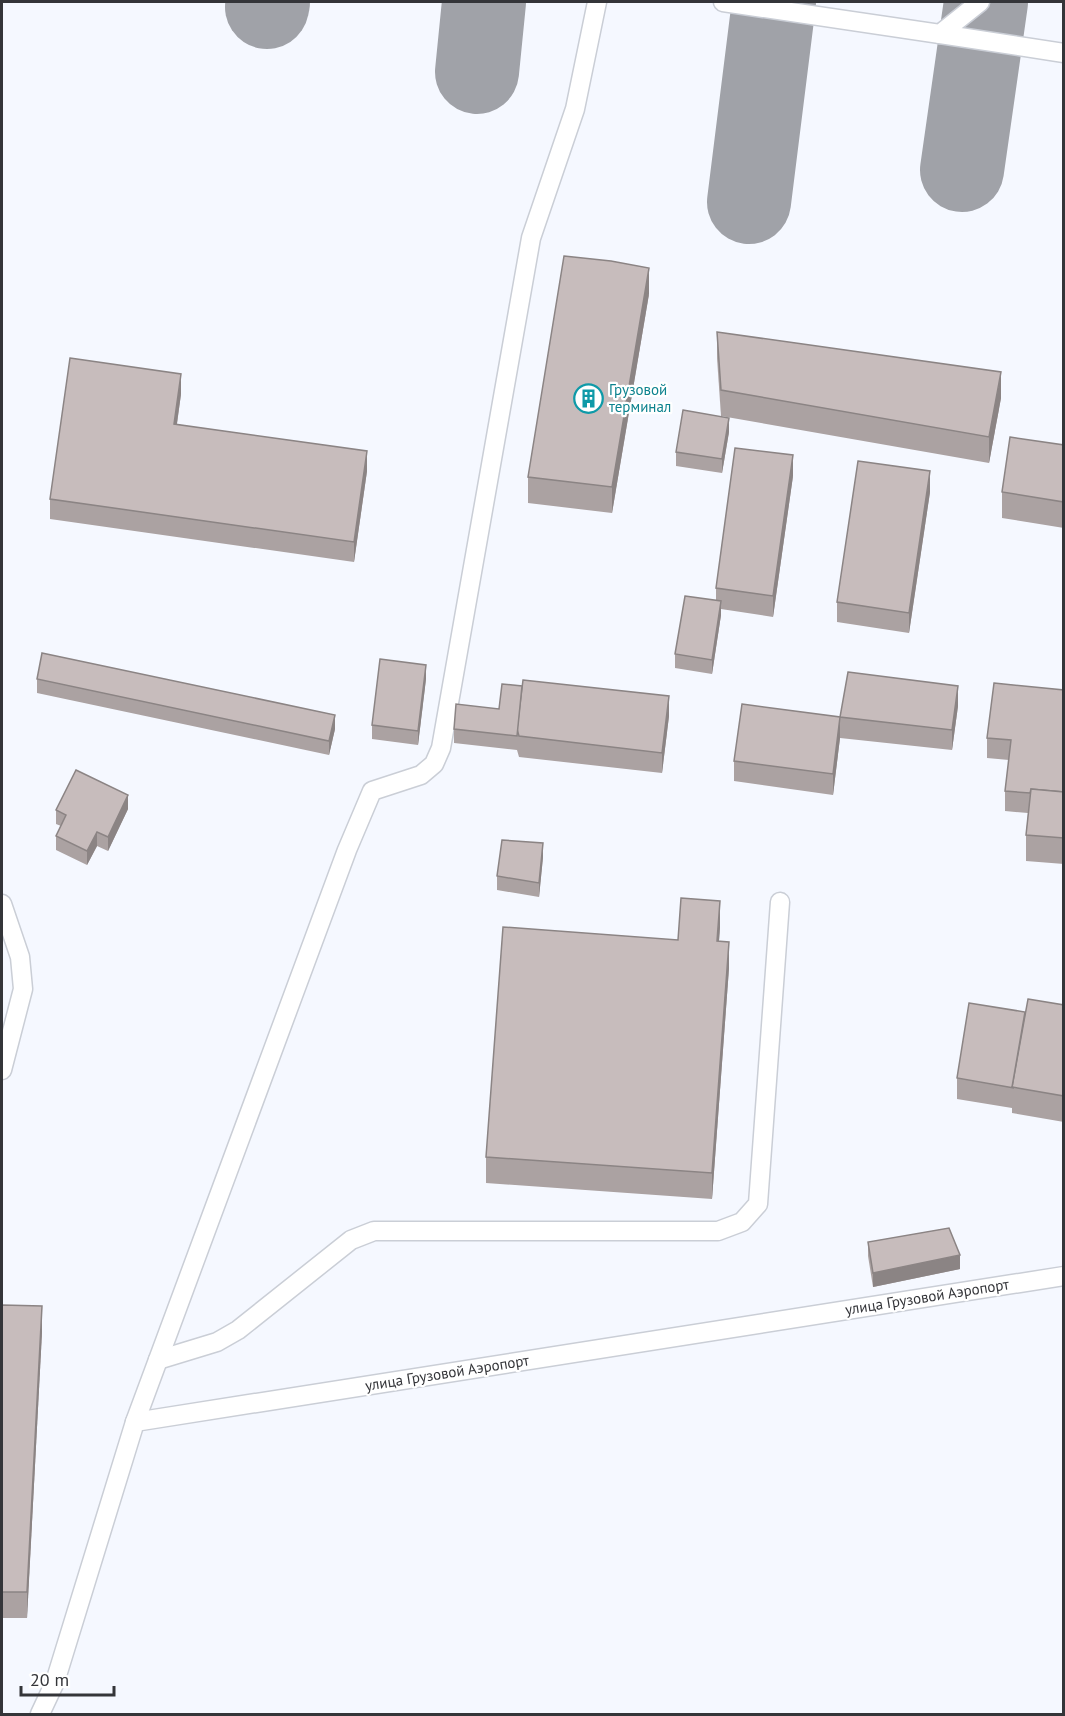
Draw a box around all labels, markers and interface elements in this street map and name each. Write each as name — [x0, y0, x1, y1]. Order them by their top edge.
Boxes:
place label: Грузовой терминал — [609, 380, 671, 416]
building icon: Грузовой терминал — [572, 383, 604, 415]
street label: улица Грузовой Аэропорт — [844, 1274, 1010, 1319]
street label: улица Грузовой Аэропорт — [364, 1350, 530, 1395]
scale bar — [21, 1659, 114, 1697]
text: 20 m — [30, 1668, 69, 1691]

